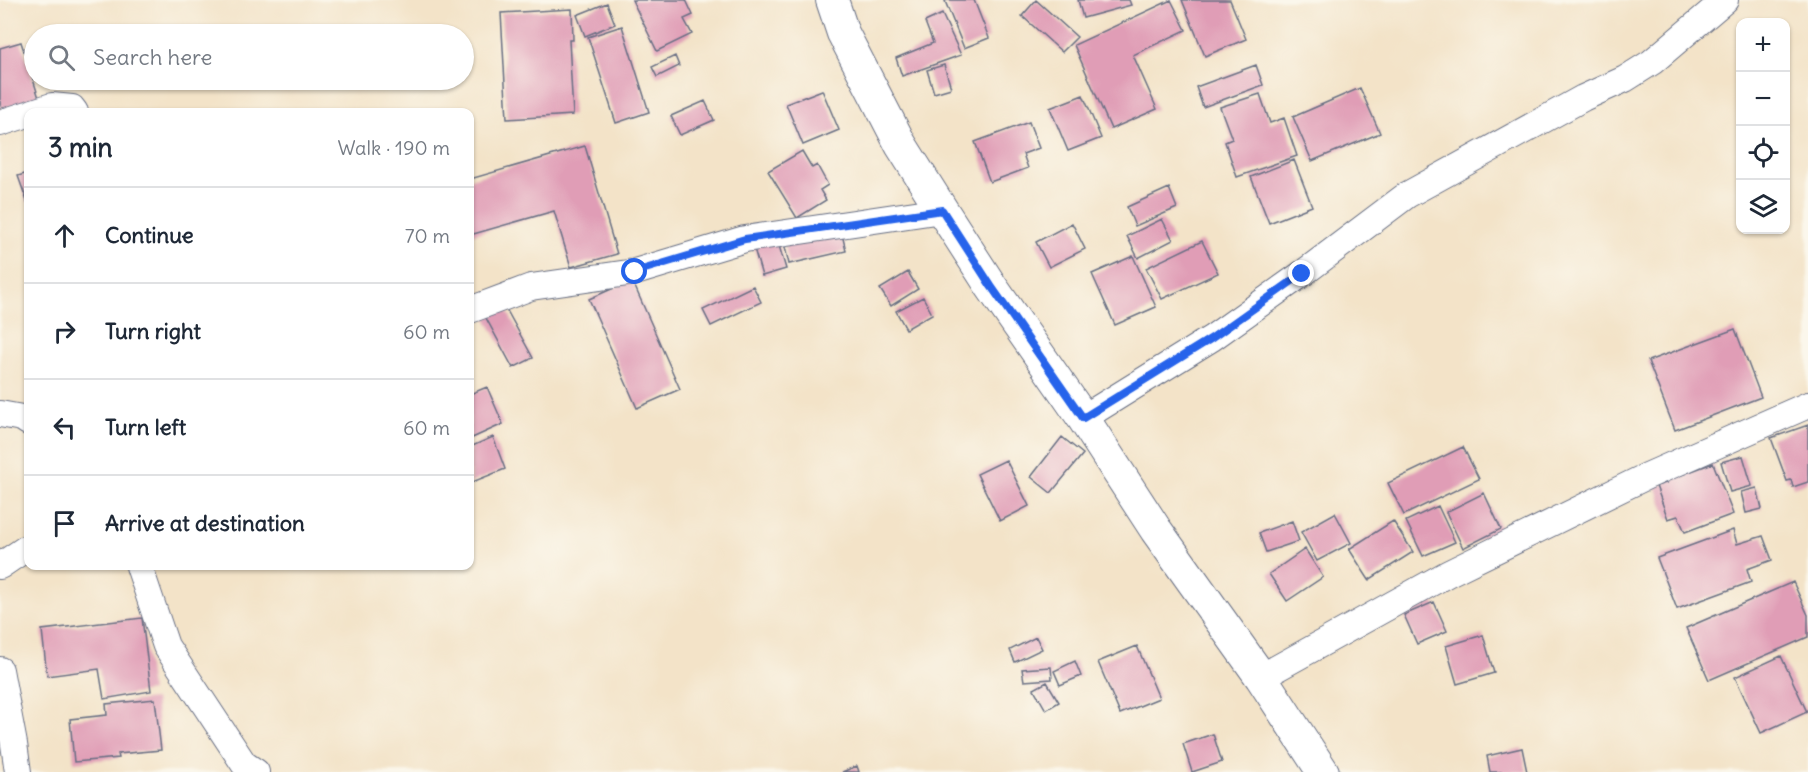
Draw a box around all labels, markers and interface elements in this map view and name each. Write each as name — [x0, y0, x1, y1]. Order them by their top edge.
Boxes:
map controls — [1736, 18, 1790, 234]
button: + — [1736, 18, 1790, 72]
search box — [24, 24, 474, 90]
icon: search — [45, 41, 78, 74]
text: Search here — [93, 43, 212, 71]
button: − — [1736, 72, 1790, 126]
button: locate — [1736, 126, 1790, 180]
text: 3 min — [48, 131, 113, 164]
text: Walk · 190 m — [338, 135, 450, 160]
button: layers — [1736, 180, 1790, 234]
icon: ahead — [48, 219, 81, 252]
text: Continue — [105, 221, 194, 249]
text: 70 m — [405, 223, 450, 248]
route start — [621, 258, 647, 284]
route end — [1288, 260, 1314, 286]
icon: right — [48, 315, 81, 348]
text: Turn right — [105, 317, 201, 345]
text: 60 m — [403, 319, 450, 344]
icon: left — [48, 411, 81, 444]
text: Turn left — [105, 413, 186, 441]
text: 60 m — [403, 415, 450, 440]
icon: arrive — [48, 507, 81, 540]
text: Arrive at destination — [105, 509, 305, 537]

